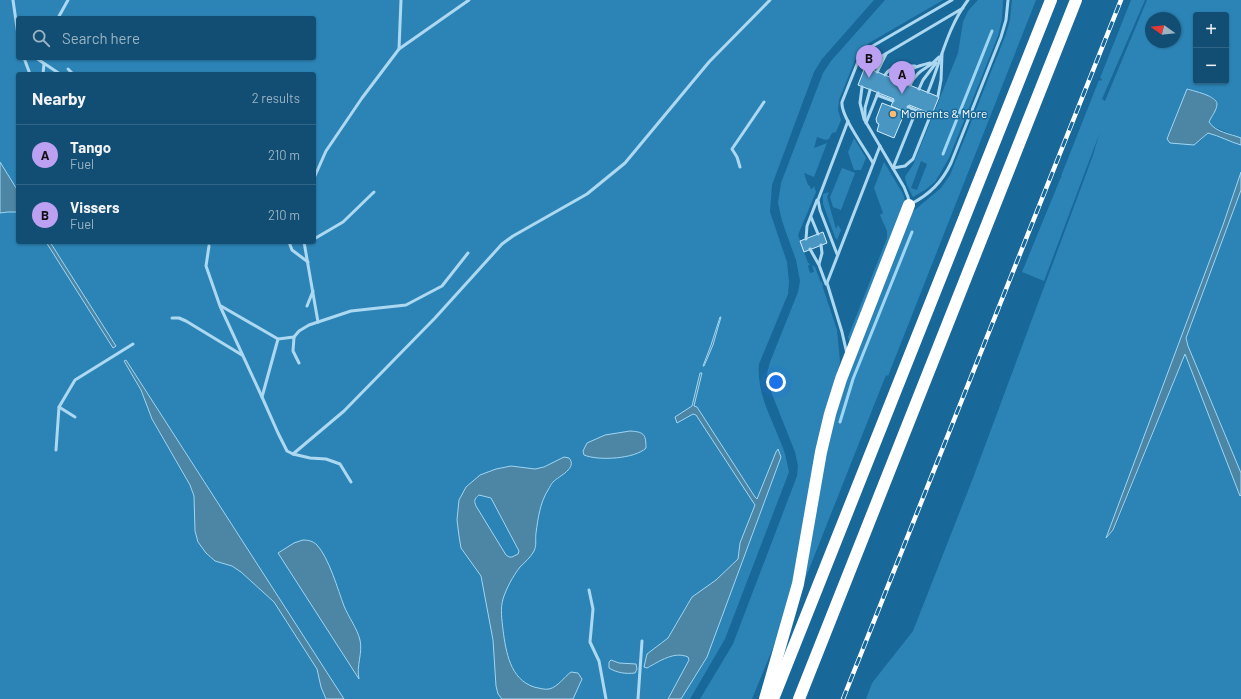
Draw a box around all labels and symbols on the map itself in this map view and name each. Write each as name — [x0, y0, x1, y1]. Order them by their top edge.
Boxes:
north arrow — [1145, 12, 1181, 48]
pin: B — [856, 45, 882, 78]
pin: A — [889, 61, 915, 94]
place label: Moments & More — [901, 106, 988, 120]
marker: Moments & More — [888, 109, 898, 119]
your location — [766, 372, 786, 392]

